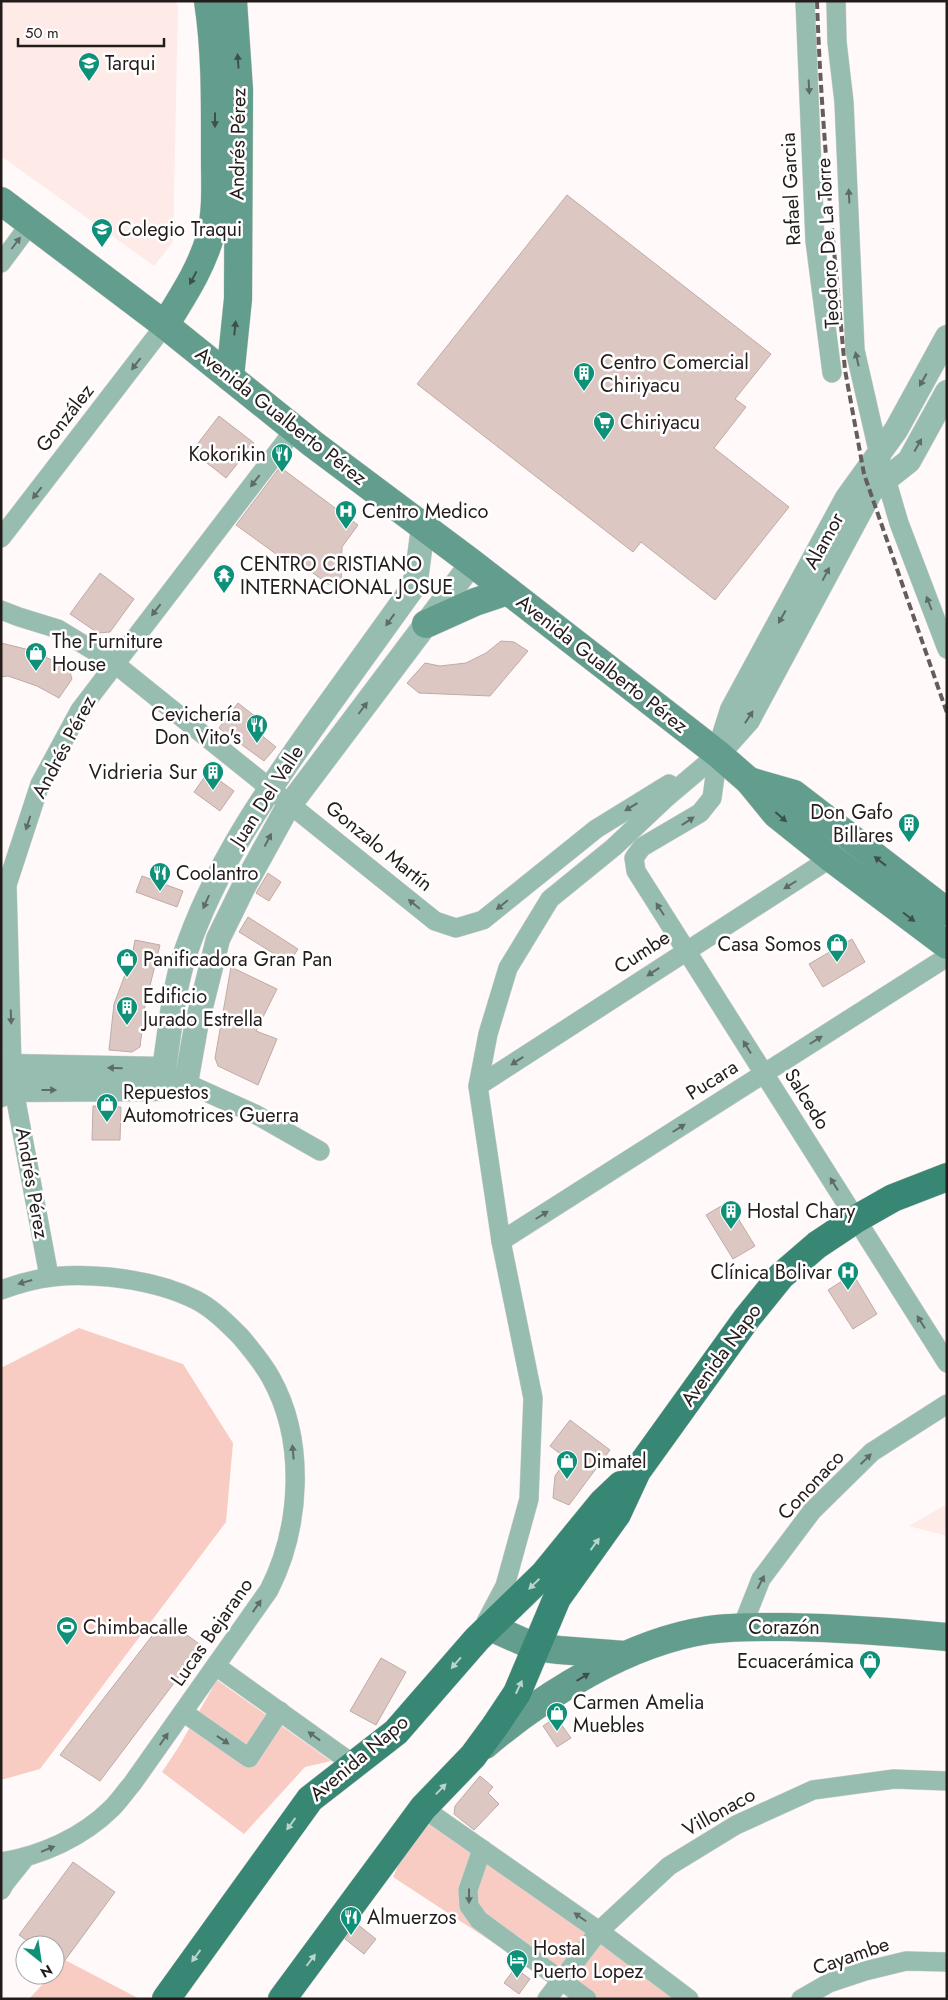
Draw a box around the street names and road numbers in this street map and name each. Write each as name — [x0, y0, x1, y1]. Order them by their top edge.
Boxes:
street label: Andrés Pérez — [223, 88, 253, 200]
street label: Rafael Garcia — [774, 132, 808, 246]
street label: Teodoro De La Torre — [809, 157, 847, 329]
street label: Avenida Gualberto Pérez — [189, 340, 373, 492]
street label: González — [29, 378, 101, 458]
street label: Alamor — [797, 507, 851, 575]
street label: Avenida Gualberto Pérez — [510, 588, 694, 740]
street label: Andrés Pérez — [25, 691, 103, 803]
street label: Juan Del Valle — [222, 739, 311, 855]
street label: Gonzalo Martín — [319, 794, 439, 898]
street label: Cumbe — [608, 923, 676, 981]
street label: Pucara — [680, 1053, 744, 1107]
street label: Salcedo — [777, 1063, 837, 1135]
street label: Andrés Pérez — [8, 1125, 56, 1241]
street label: Avenida Napo — [674, 1297, 768, 1413]
street label: Cononaco — [771, 1443, 851, 1527]
street label: Lucas Bejarano — [164, 1572, 260, 1692]
street label: Corazón — [748, 1613, 820, 1642]
street label: Avenida Napo — [303, 1708, 415, 1808]
street label: Villonaco — [677, 1780, 761, 1844]
street label: Cayambe — [809, 1929, 893, 1983]

